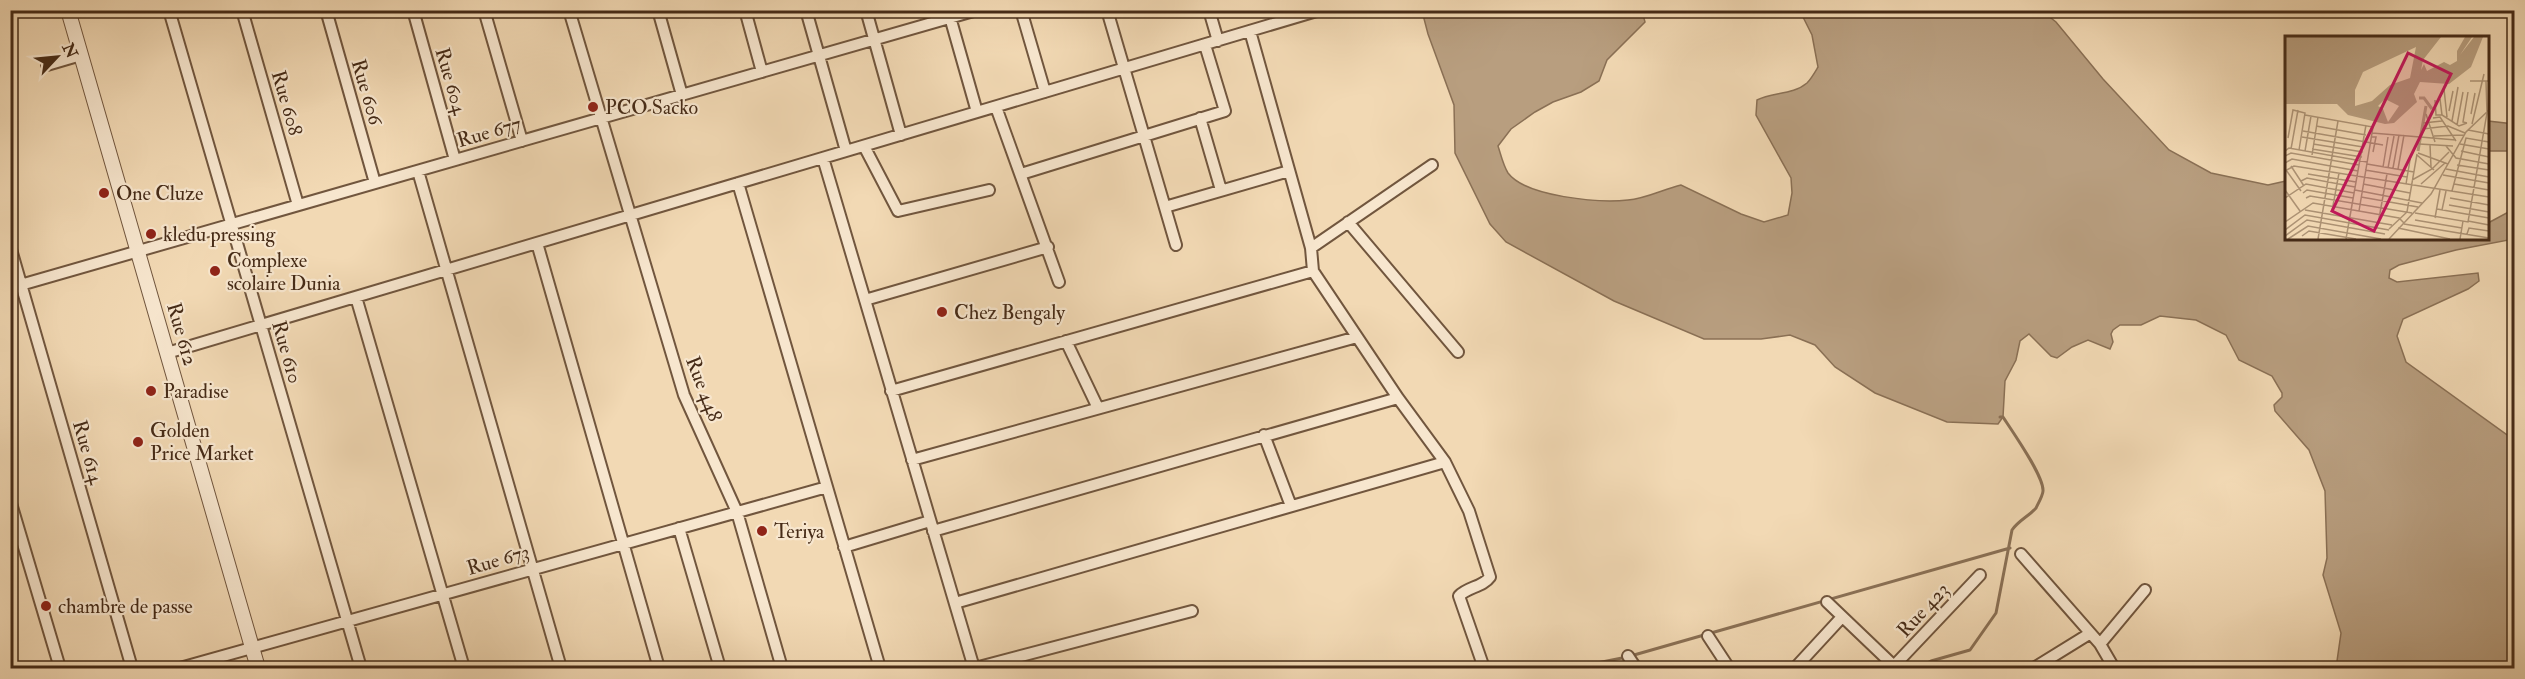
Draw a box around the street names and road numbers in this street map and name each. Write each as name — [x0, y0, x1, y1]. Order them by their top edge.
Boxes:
street label: Rue 604 — [430, 45, 473, 118]
street label: Rue 606 — [346, 56, 389, 129]
street label: Rue 608 — [266, 67, 308, 139]
street label: Rue 677 — [454, 111, 524, 153]
street label: Rue 612 — [161, 300, 203, 368]
street label: Rue 610 — [266, 318, 308, 386]
street label: Rue 448 — [680, 353, 728, 425]
street label: Rue 614 — [67, 417, 109, 488]
street label: Rue 673 — [464, 539, 532, 581]
street label: Rue 423 — [1891, 577, 1955, 643]

